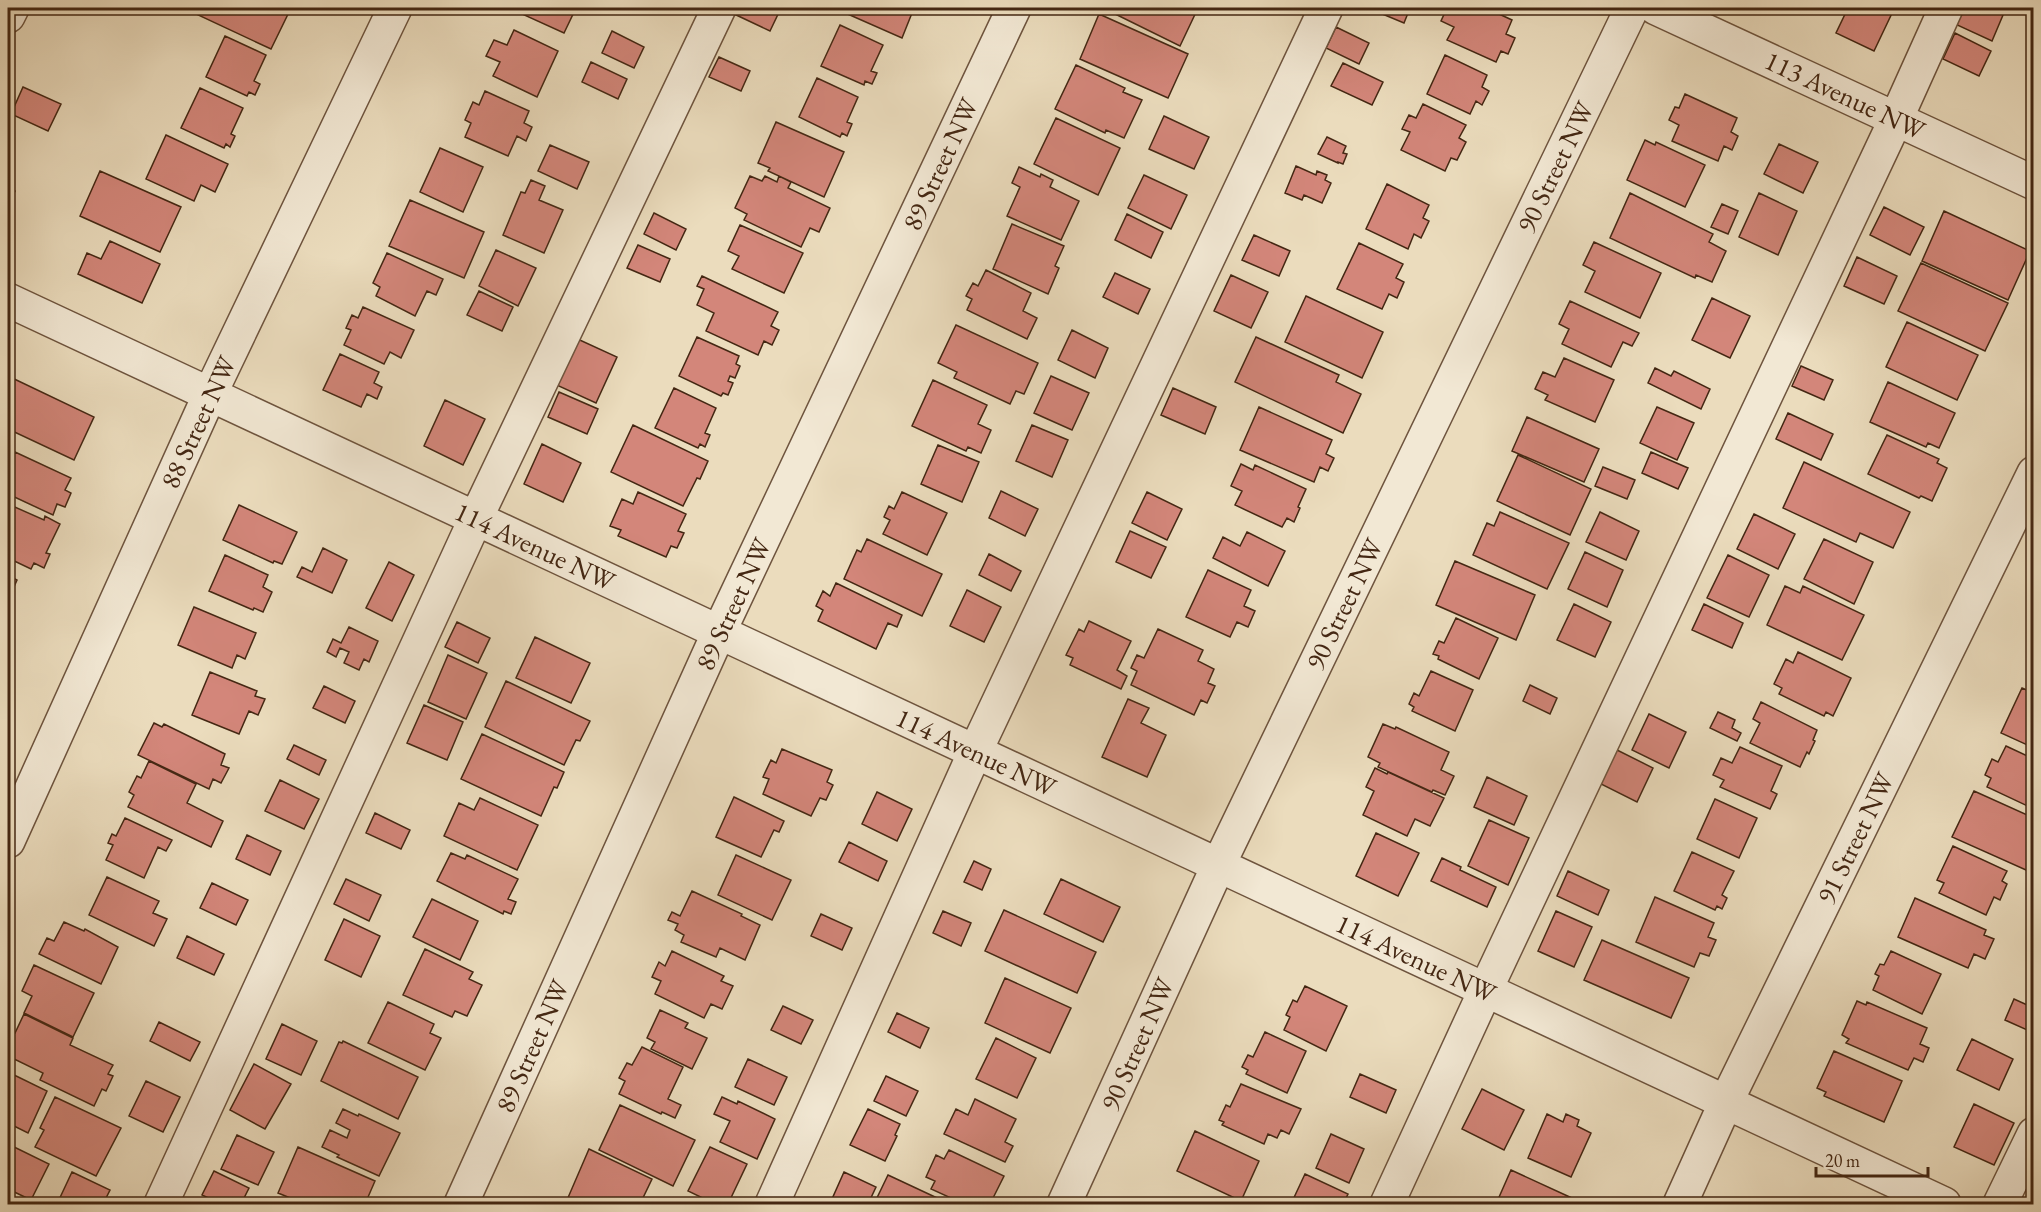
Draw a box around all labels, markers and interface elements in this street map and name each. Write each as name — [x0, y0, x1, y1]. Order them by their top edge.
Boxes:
street label: 113 Avenue NW — [1759, 43, 1932, 148]
street label: 89 Street NW — [894, 91, 986, 236]
street label: 90 Street NW — [1508, 94, 1602, 239]
street label: 88 Street NW — [152, 349, 244, 494]
street label: 114 Avenue NW — [449, 494, 622, 599]
street label: 89 Street NW — [687, 531, 779, 676]
street label: 90 Street NW — [1297, 531, 1391, 676]
street label: 114 Avenue NW — [890, 700, 1063, 805]
street label: 91 Street NW — [1808, 765, 1902, 910]
street label: 114 Avenue NW — [1330, 906, 1503, 1011]
street label: 90 Street NW — [1092, 971, 1182, 1116]
street label: 89 Street NW — [487, 973, 577, 1118]
scale bar — [1816, 1140, 1928, 1178]
text: 20 m — [1825, 1149, 1860, 1172]

